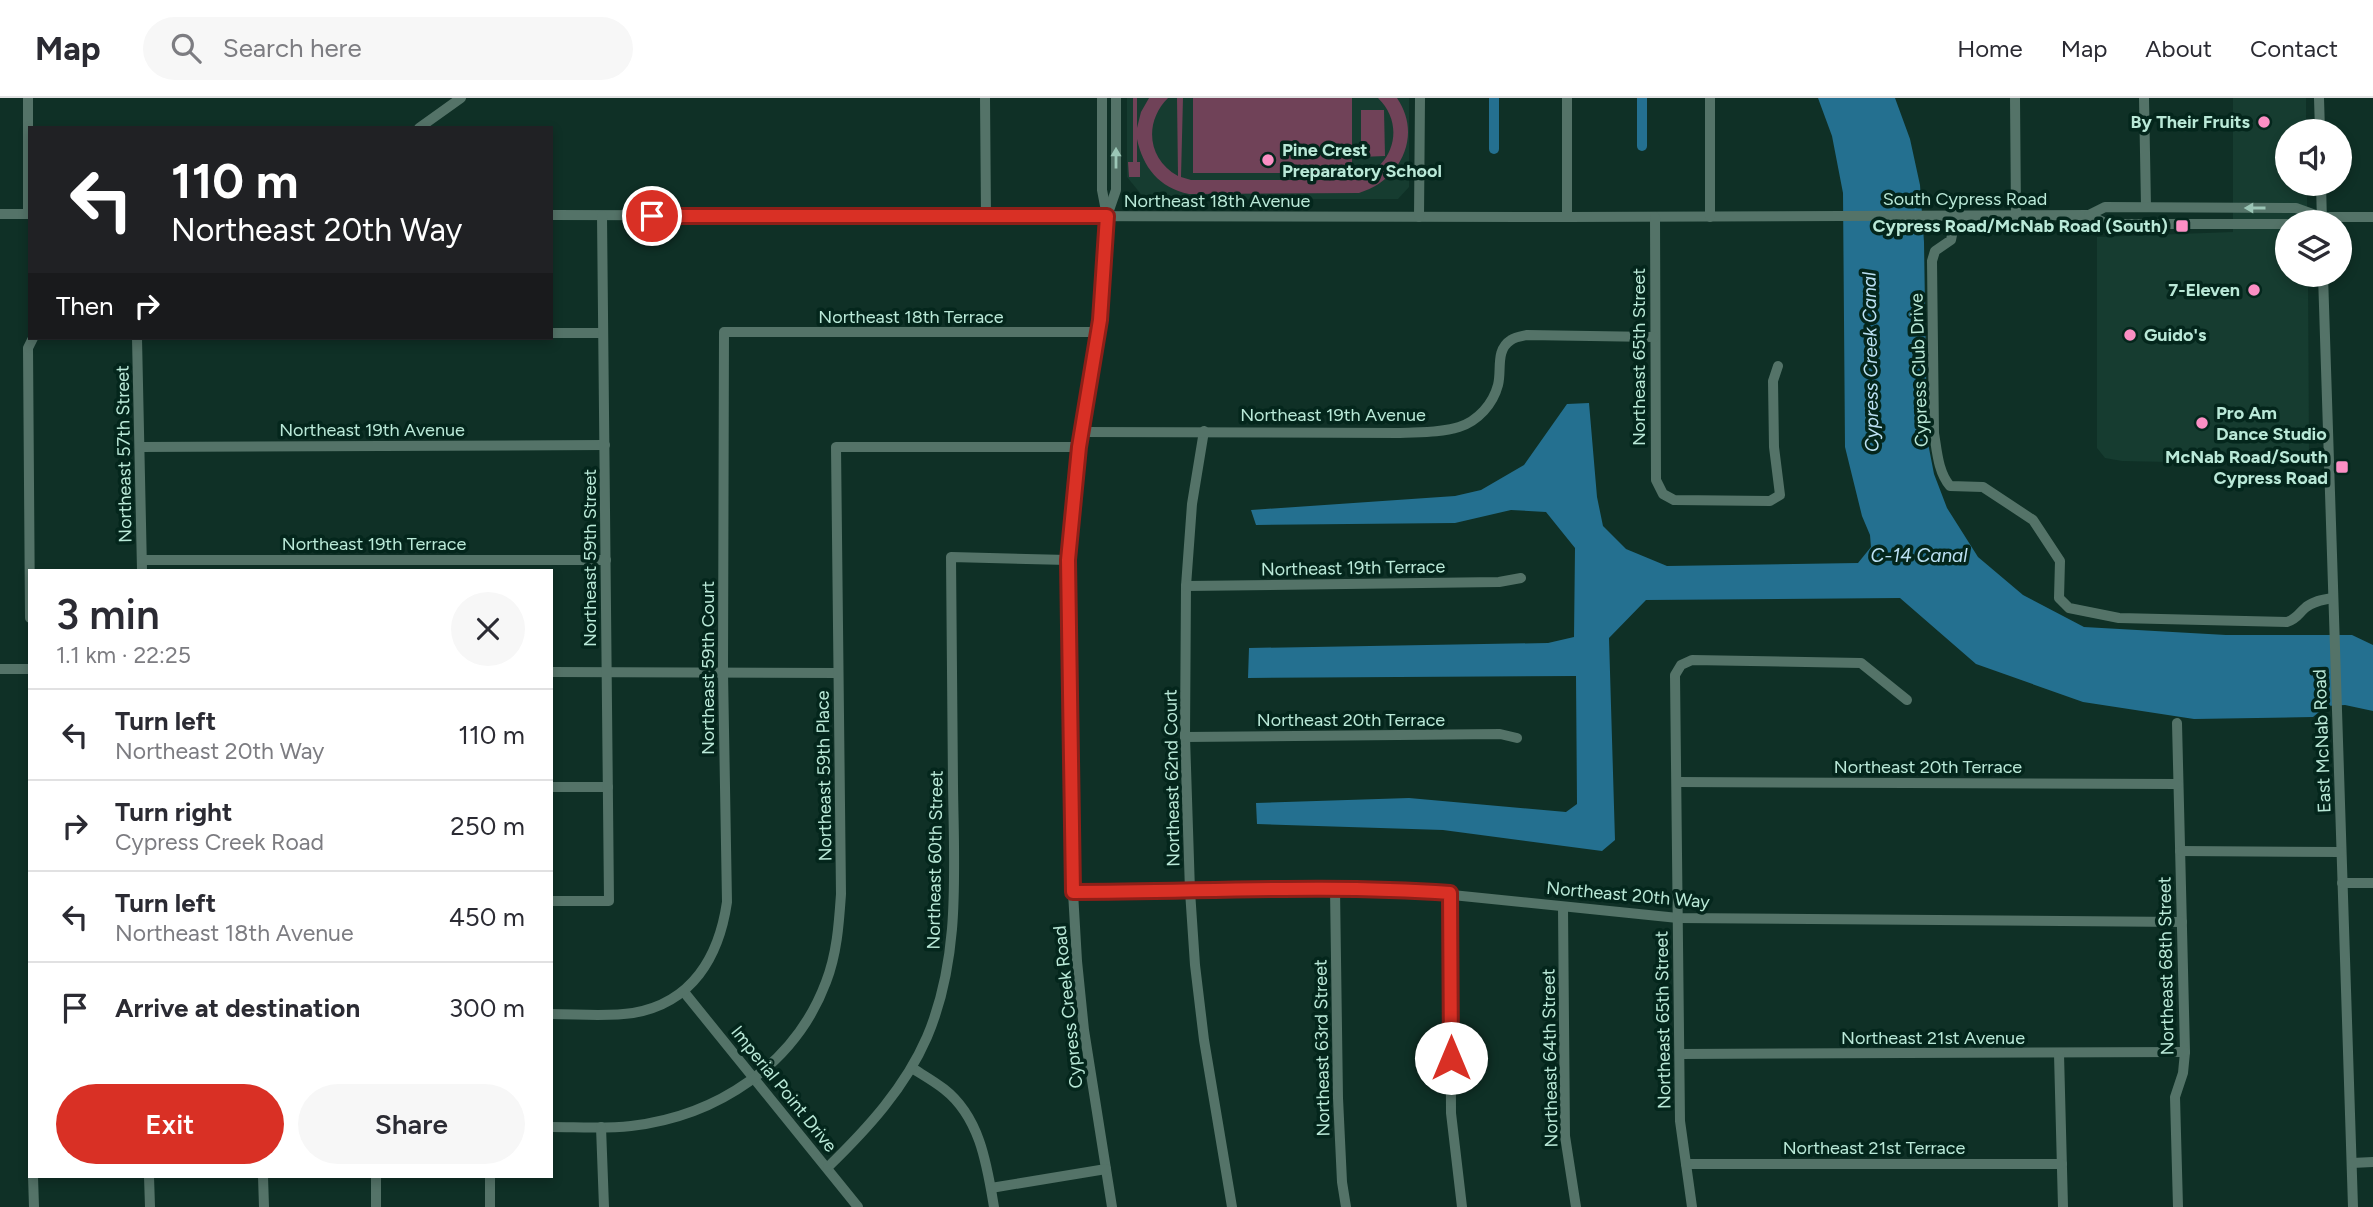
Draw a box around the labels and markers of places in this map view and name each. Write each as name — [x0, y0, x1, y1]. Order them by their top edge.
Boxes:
place label: By Their Fruits — [2131, 111, 2251, 133]
marker: By Their Fruits — [2256, 114, 2272, 130]
place label: Pine Crest Preparatory School — [1282, 139, 1442, 182]
marker: Pine Crest Preparatory School — [1260, 152, 1276, 168]
pin — [622, 186, 682, 246]
place label: Cypress Road/McNab Road (South) — [1872, 215, 2168, 237]
marker: Cypress Road/McNab Road (South) — [2174, 218, 2190, 234]
place label: 7-Eleven — [2168, 279, 2240, 301]
marker: 7-Eleven — [2246, 282, 2262, 298]
place label: Guido's — [2144, 324, 2207, 346]
marker: Guido's — [2122, 327, 2138, 343]
place label: Pro Am Dance Studio — [2216, 402, 2327, 445]
marker: Pro Am Dance Studio — [2194, 415, 2210, 431]
place label: McNab Road/South Cypress Road — [2165, 446, 2328, 489]
marker: McNab Road/South Cypress Road — [2334, 459, 2350, 475]

